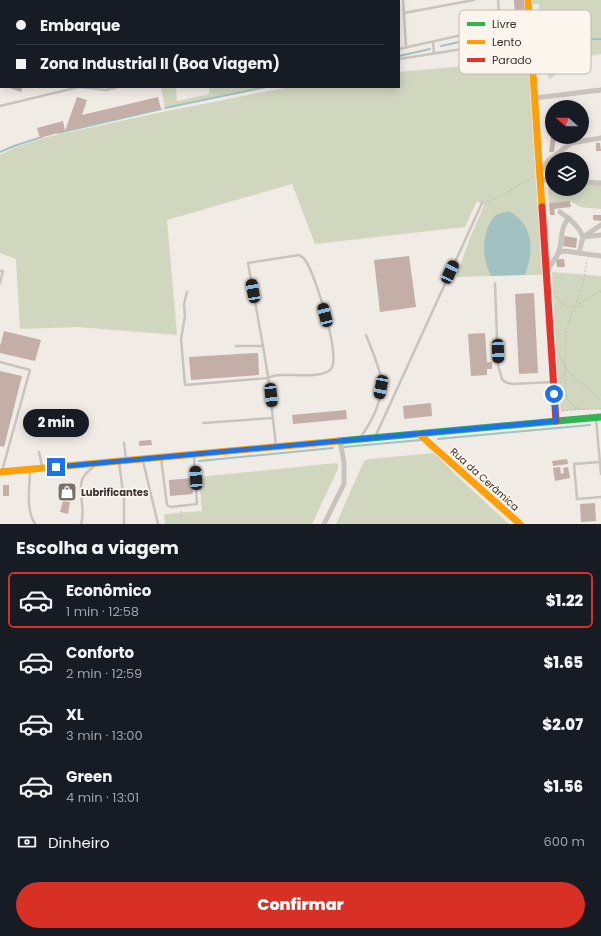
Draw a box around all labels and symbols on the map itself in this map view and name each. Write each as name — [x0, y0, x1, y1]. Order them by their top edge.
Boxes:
legend — [459, 10, 591, 74]
text: Livre — [492, 16, 517, 32]
text: Lento — [492, 34, 522, 50]
text: Parado — [492, 52, 532, 68]
north arrow — [545, 100, 589, 144]
car — [439, 259, 461, 285]
car — [245, 278, 261, 304]
car — [316, 302, 334, 328]
car — [492, 339, 504, 363]
car — [373, 374, 389, 400]
car — [264, 382, 278, 408]
route start — [545, 385, 563, 403]
callout: 2 min — [23, 409, 89, 437]
street label: Rua da Cerâmica — [447, 444, 522, 514]
route end — [47, 458, 65, 476]
car — [189, 466, 203, 490]
shop icon: Lubrificantes — [56, 481, 78, 503]
place label: Lubrificantes — [81, 485, 149, 500]

